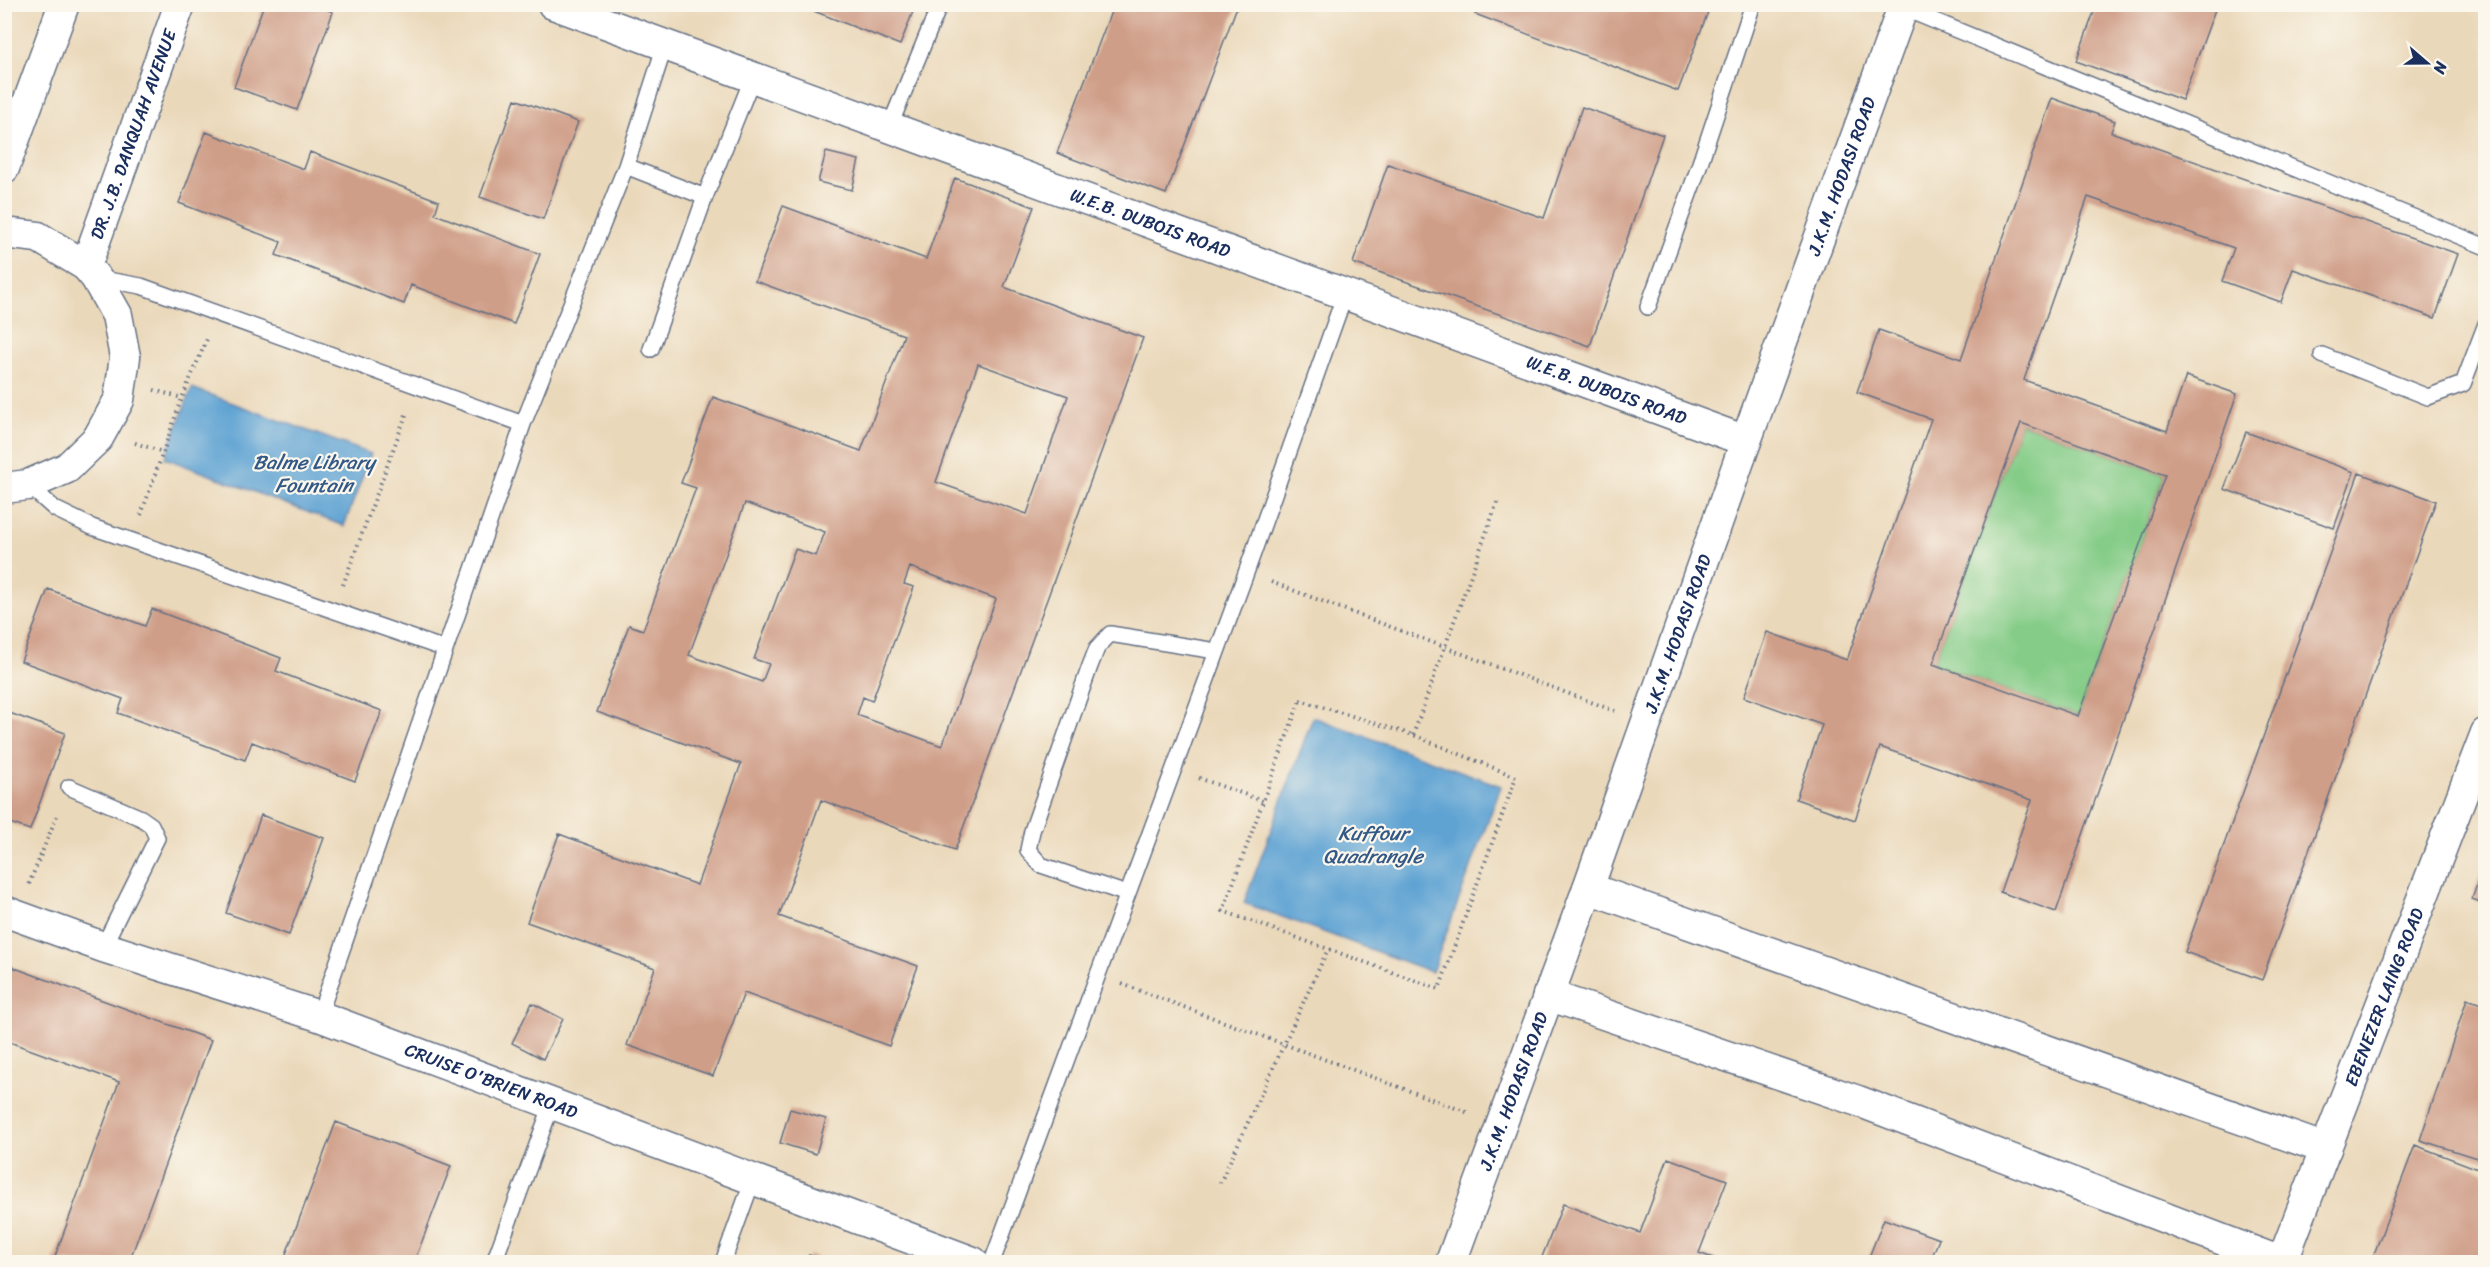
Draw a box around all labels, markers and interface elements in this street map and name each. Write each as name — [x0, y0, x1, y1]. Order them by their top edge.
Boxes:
street label: DR. J.B. DANQUAH AVENUE — [81, 24, 186, 244]
north arrow — [2397, 33, 2457, 93]
text: N — [2425, 57, 2456, 79]
street label: J.K.M. HODASI ROAD — [1798, 92, 1885, 261]
street label: W.E.B. DUBOIS ROAD — [1066, 179, 1235, 267]
street label: W.E.B. DUBOIS ROAD — [1522, 346, 1691, 434]
water label: Balme Library Fountain — [253, 445, 377, 503]
street label: J.K.M. HODASI ROAD — [1635, 550, 1721, 719]
water label: Kuffour Quadrangle — [1323, 816, 1424, 874]
street label: EBENEZER LAING ROAD — [2335, 903, 2433, 1091]
street label: J.K.M. HODASI ROAD — [1470, 1007, 1557, 1176]
street label: CRUISE O'BRIEN ROAD — [400, 1034, 582, 1128]

